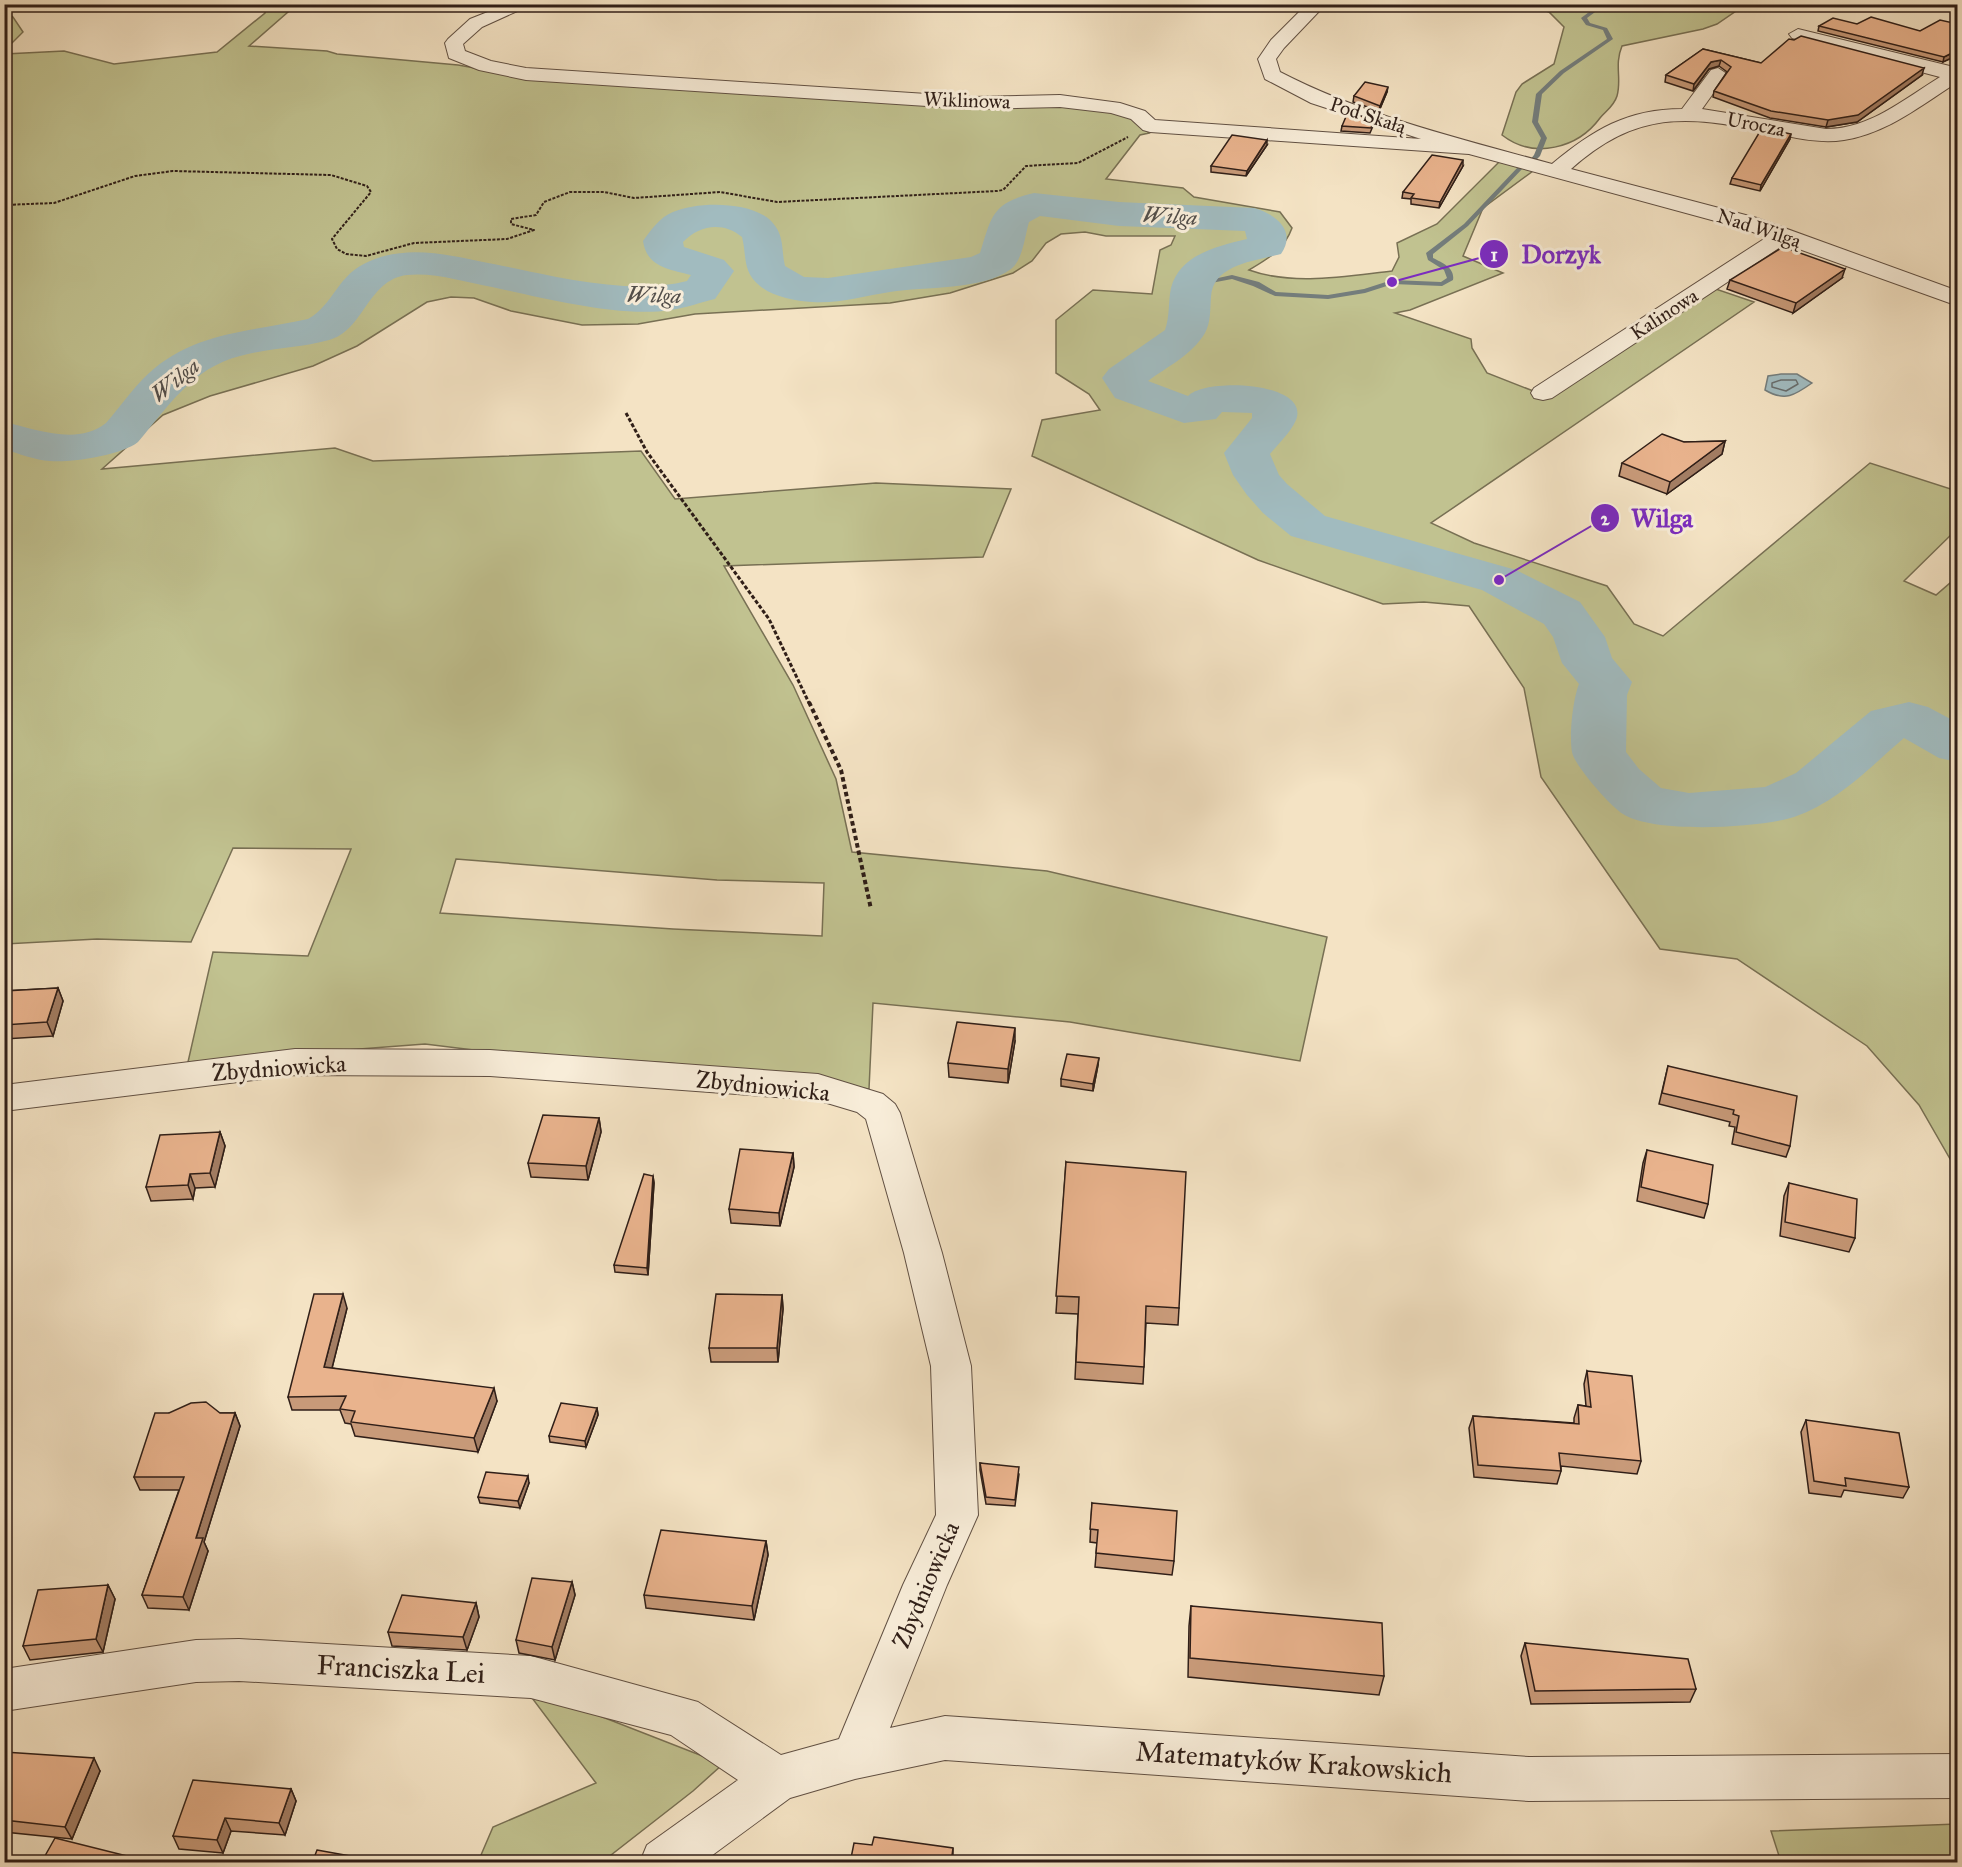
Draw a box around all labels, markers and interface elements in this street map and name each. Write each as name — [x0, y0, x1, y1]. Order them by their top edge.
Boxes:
street label: Wiklinowa — [923, 86, 1012, 114]
street label: Pod Skałą — [1327, 91, 1411, 139]
street label: Urocza — [1725, 107, 1788, 142]
water label: Wilga — [1142, 201, 1198, 231]
street label: Nad Wilgą — [1714, 203, 1806, 254]
callout: Dorzyk — [1479, 232, 1613, 276]
text: Dorzyk — [1521, 238, 1602, 270]
text: 1 — [1490, 244, 1498, 266]
water label: Wilga — [626, 281, 682, 309]
street label: Kalinowa — [1626, 283, 1703, 345]
water label: Wilga — [145, 352, 205, 408]
callout: Wilga — [1590, 496, 1705, 540]
text: Wilga — [1631, 502, 1694, 535]
text: 2 — [1601, 508, 1611, 530]
street label: Zbydniowicka — [211, 1048, 348, 1088]
street label: Zbydniowicka — [694, 1064, 832, 1108]
street label: Zbydniowicka — [886, 1516, 966, 1653]
street label: Franciszka Lei — [316, 1647, 486, 1691]
street label: Matematyków Krakowskich — [1135, 1733, 1454, 1791]

